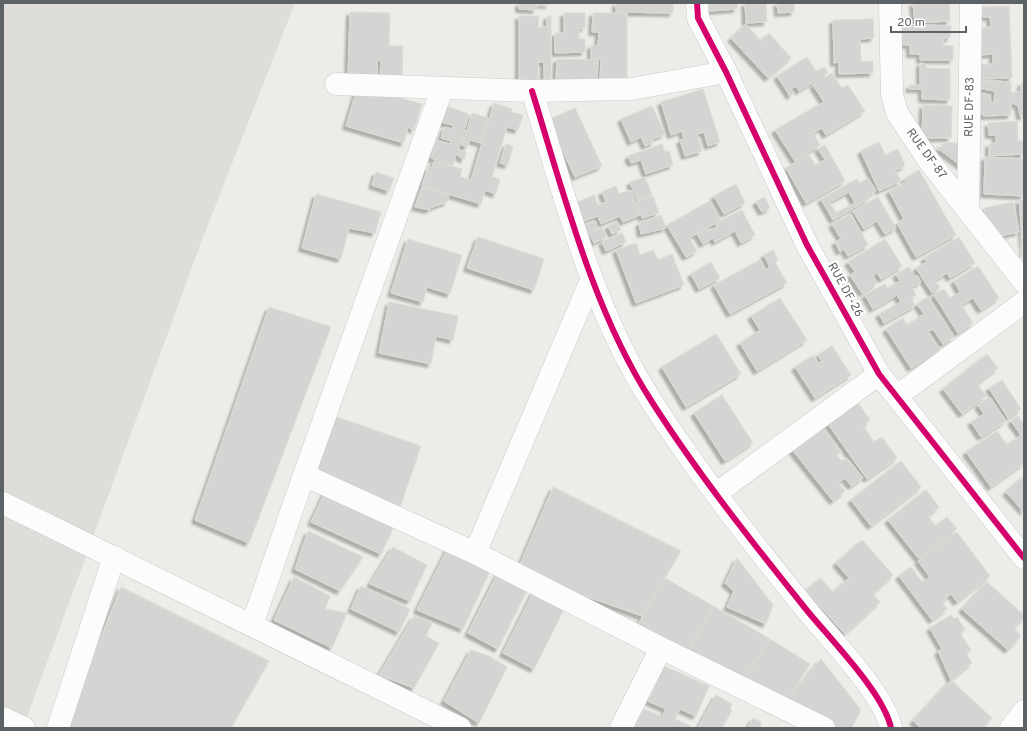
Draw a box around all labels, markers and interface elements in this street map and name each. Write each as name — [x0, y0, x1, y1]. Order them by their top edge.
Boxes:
scale bar — [891, 8, 966, 34]
text: 20 m — [897, 15, 925, 31]
street label: RUE DF-83 — [961, 77, 979, 137]
street label: RUE DF-87 — [902, 125, 950, 183]
street label: RUE DF-26 — [823, 260, 867, 320]

